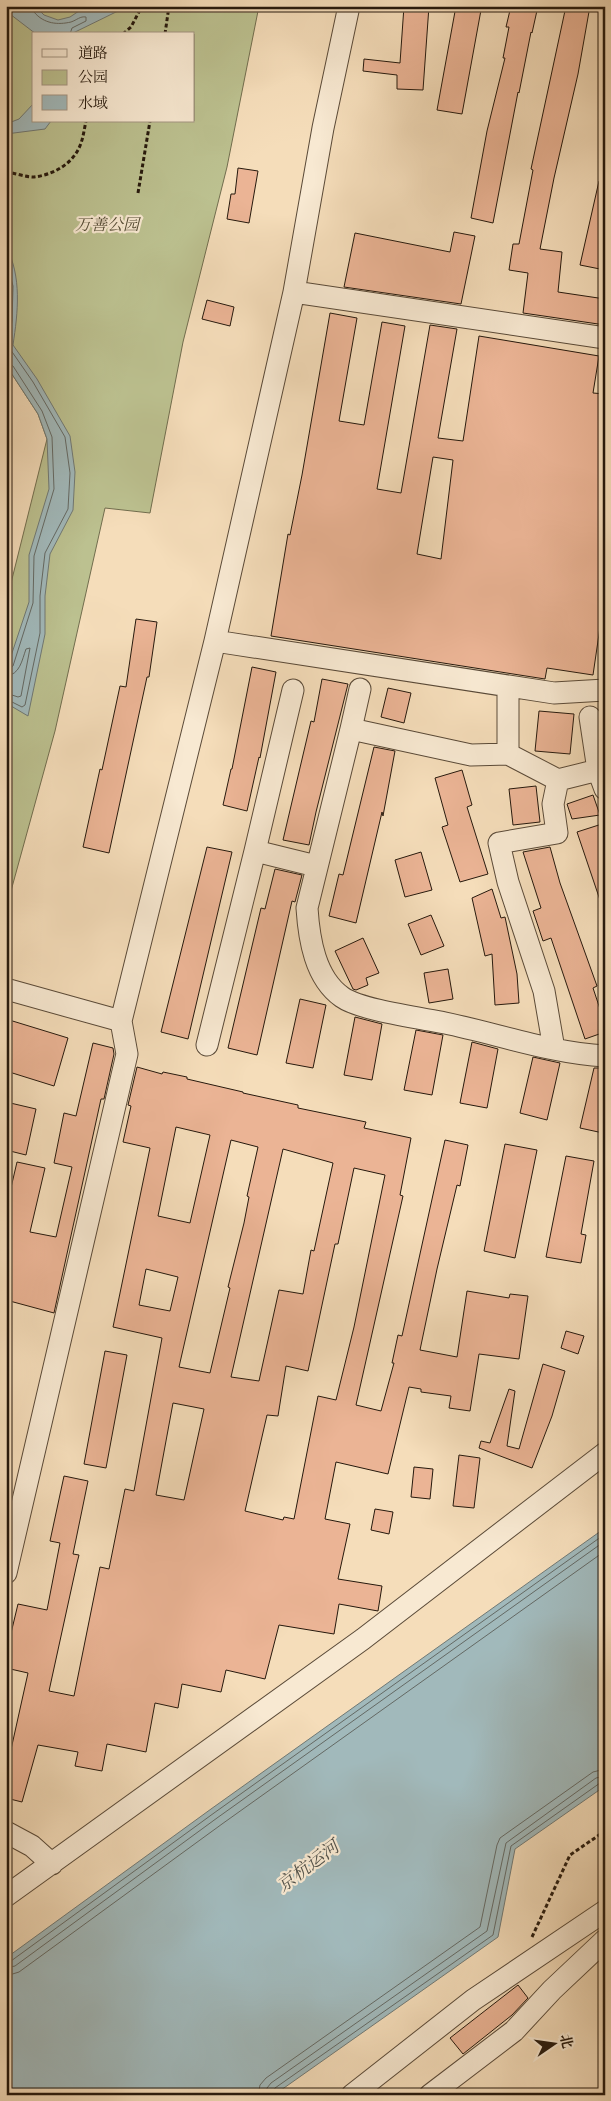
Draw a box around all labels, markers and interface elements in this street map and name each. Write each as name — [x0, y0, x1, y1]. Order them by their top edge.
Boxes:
legend — [32, 32, 195, 122]
text: 道路 — [78, 42, 108, 63]
text: 公园 — [78, 66, 108, 87]
text: 水域 — [78, 92, 108, 113]
park label: 万善公园 — [75, 212, 142, 236]
water label: 京杭运河 — [271, 1831, 347, 1898]
north arrow — [528, 2018, 578, 2068]
text: 北 — [555, 2032, 578, 2050]

